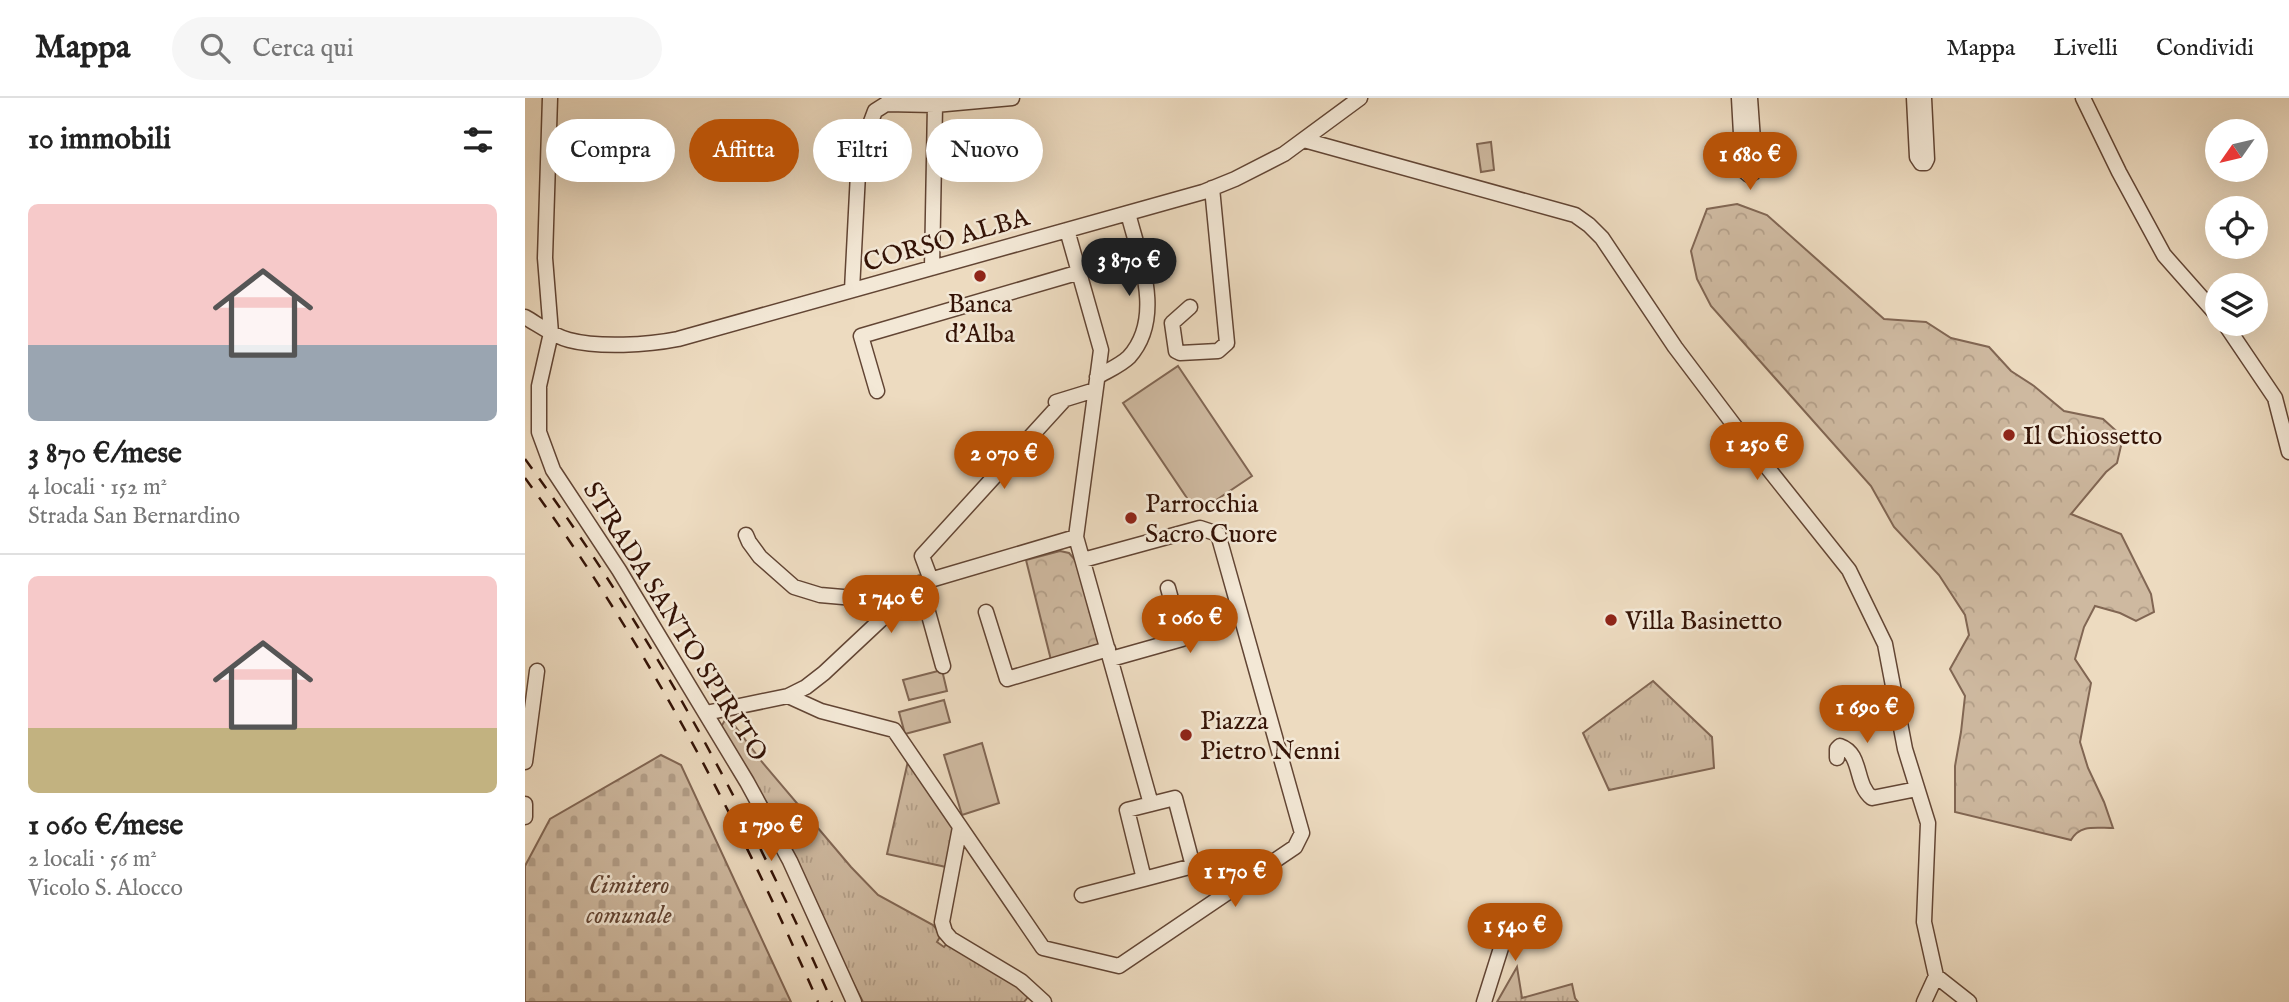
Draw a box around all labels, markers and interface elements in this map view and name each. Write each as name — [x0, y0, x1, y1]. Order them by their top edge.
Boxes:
search box — [172, 17, 662, 80]
text: Mappa — [35, 27, 130, 69]
icon: search — [196, 29, 234, 67]
text: Cerca qui — [252, 32, 354, 65]
text: Mappa — [1946, 33, 2015, 64]
text: Livelli — [2053, 33, 2118, 64]
text: Condividi — [2156, 33, 2254, 64]
chip: Compra — [546, 119, 675, 182]
chip: Affitta — [689, 119, 799, 182]
chip: Filtri — [813, 119, 912, 182]
chip: Nuovo — [926, 119, 1043, 182]
north arrow — [2205, 119, 2268, 182]
map controls — [2205, 119, 2268, 336]
text: 10 immobili — [28, 121, 171, 159]
icon: filters — [459, 121, 497, 159]
pin: 1 680 € — [1685, 132, 1815, 192]
text: 1 680 € — [1719, 140, 1781, 169]
button: locate — [2205, 196, 2268, 259]
street label: CORSO ALBA — [860, 201, 1034, 280]
pin: 3 870 € — [1064, 238, 1194, 298]
text: 3 870 € — [1097, 246, 1161, 275]
icon: home — [200, 250, 326, 376]
marker: Banca d'Alba — [972, 268, 988, 284]
button: layers — [2205, 273, 2268, 336]
place label: Banca d'Alba — [945, 288, 1016, 351]
place label: Il Chiossetto — [2023, 420, 2162, 453]
pin: 1 250 € — [1692, 422, 1822, 482]
marker: Il Chiossetto — [2001, 427, 2017, 443]
text: 1 250 € — [1726, 430, 1788, 459]
pin: 2 070 € — [939, 432, 1069, 491]
text: 3 870 €/mese — [28, 435, 182, 473]
text: 2 070 € — [970, 439, 1038, 468]
text: 4 locali · 152 m² — [28, 473, 167, 502]
street label: STRADA SANTO SPIRITO — [575, 476, 774, 768]
place label: Parrocchia Sacro Cuore — [1145, 488, 1277, 551]
text: Strada San Bernardino — [28, 502, 240, 531]
marker: Parrocchia Sacro Cuore — [1123, 510, 1139, 526]
pin: 1 740 € — [826, 575, 956, 635]
text: 1 740 € — [858, 583, 924, 612]
pin: 1 060 € — [1125, 596, 1255, 655]
text: 1 060 € — [1158, 603, 1222, 632]
place label: Villa Basinetto — [1624, 605, 1782, 638]
marker: Villa Basinetto — [1603, 612, 1619, 628]
icon: home — [200, 622, 326, 748]
pin: 1 690 € — [1802, 686, 1932, 745]
text: 1 690 € — [1835, 693, 1899, 722]
place label: Piazza Pietro Nenni — [1200, 705, 1340, 768]
marker: Piazza Pietro Nenni — [1178, 727, 1194, 743]
pin: 1 790 € — [706, 804, 836, 863]
text: 1 060 €/mese — [28, 807, 183, 845]
text: 1 790 € — [739, 811, 803, 840]
text: 2 locali · 56 m² — [28, 845, 157, 874]
pin: 1 170 € — [1170, 850, 1300, 909]
text: 1 170 € — [1204, 857, 1266, 886]
park label: Cimitero comunale — [586, 869, 672, 932]
text: Vicolo S. Alocco — [28, 874, 183, 903]
pin: 1 540 € — [1450, 904, 1580, 963]
text: 1 540 € — [1484, 911, 1546, 940]

